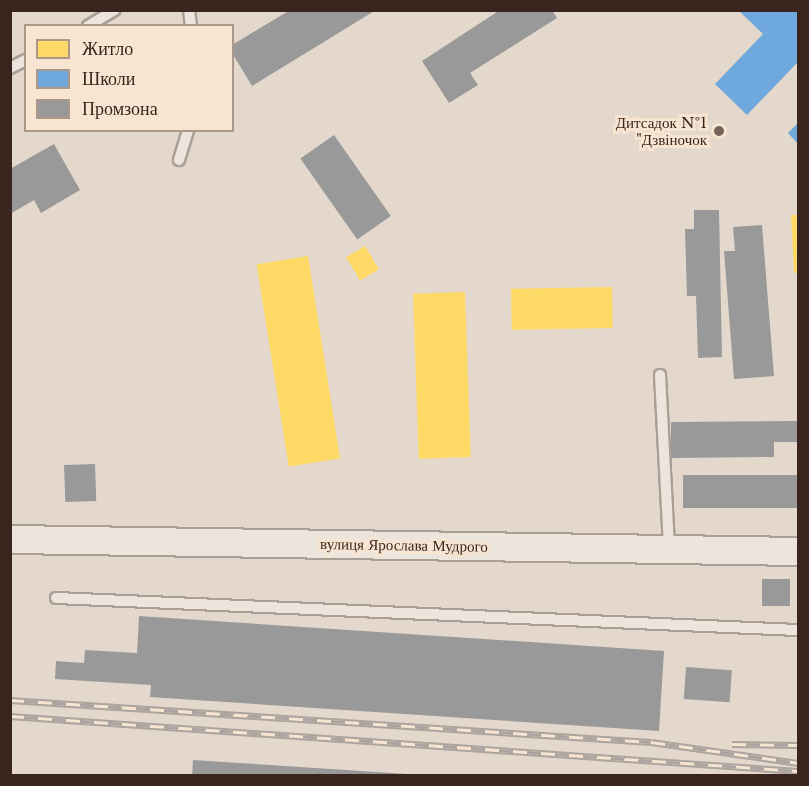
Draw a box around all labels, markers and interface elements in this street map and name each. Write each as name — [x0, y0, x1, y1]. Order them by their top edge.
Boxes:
legend — [24, 24, 234, 132]
text: Житло — [82, 38, 133, 60]
text: Школи — [82, 68, 135, 90]
text: Промзона — [82, 98, 158, 120]
place label: Дитсадок №1 "Дзвіночок — [616, 113, 707, 148]
marker: Дитсадок №1 "Дзвіночок — [712, 124, 726, 138]
street label: вулиця Ярослава Мудрого — [320, 535, 488, 555]

